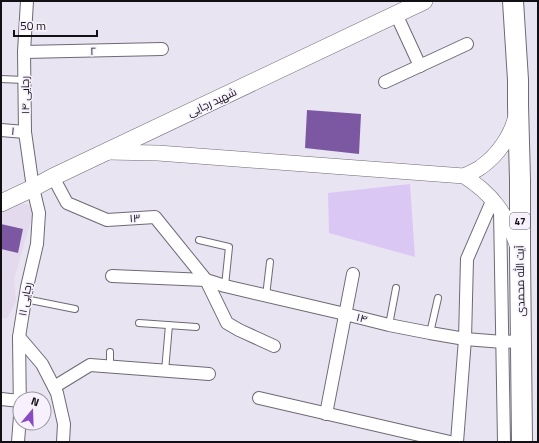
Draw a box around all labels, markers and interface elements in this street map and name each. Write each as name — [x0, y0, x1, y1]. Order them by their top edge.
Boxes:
scale bar — [14, 12, 97, 38]
text: 50 m — [20, 16, 46, 35]
street label: ۲ — [90, 43, 96, 59]
street label: رجایی ۱۴ — [17, 76, 33, 114]
street label: شهید رجایی — [185, 84, 239, 120]
street label: ۱ — [11, 123, 15, 139]
street label: ۱۳ — [129, 210, 141, 226]
road number: 47 — [510, 213, 530, 229]
street label: آیت الله محمدی — [511, 245, 529, 317]
street label: رجایی ۱۱ — [14, 281, 36, 317]
street label: ۱۴ — [355, 309, 369, 327]
north arrow — [12, 391, 52, 431]
text: N — [29, 393, 41, 410]

